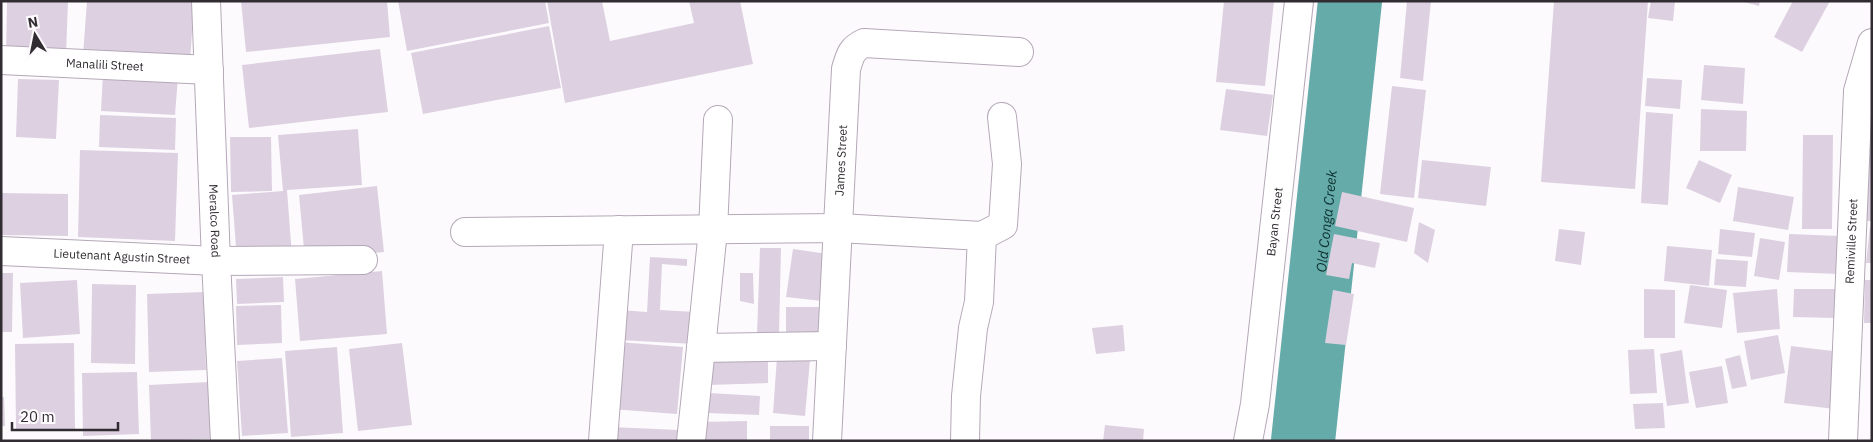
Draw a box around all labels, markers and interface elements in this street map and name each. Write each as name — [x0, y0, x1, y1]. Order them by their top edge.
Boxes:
north arrow — [10, 10, 60, 60]
text: N — [26, 12, 39, 32]
street label: Manalili Street — [66, 55, 144, 74]
street label: James Street — [832, 124, 850, 196]
water label: Old Conga Creek — [1312, 169, 1341, 273]
street label: Meralco Road — [206, 184, 224, 258]
street label: Bayan Street — [1263, 187, 1286, 257]
street label: Remiville Street — [1842, 198, 1860, 284]
street label: Lieutenant Agustin Street — [53, 245, 191, 267]
scale bar — [12, 400, 119, 432]
text: 20 m — [20, 407, 55, 426]

